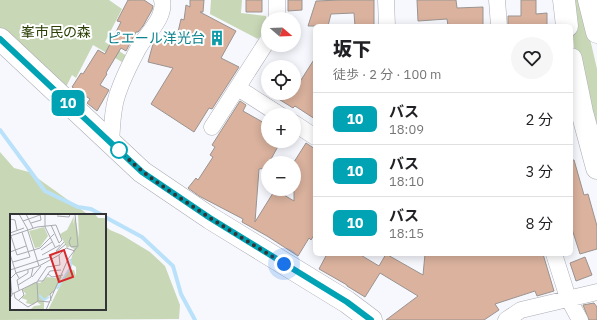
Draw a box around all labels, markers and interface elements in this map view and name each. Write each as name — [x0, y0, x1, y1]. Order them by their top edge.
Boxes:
north arrow — [261, 12, 301, 52]
map controls — [261, 12, 301, 196]
park label: 峯市民の森 — [21, 23, 91, 41]
place label: ピエール洋光台 — [107, 29, 205, 47]
building icon: ピエール洋光台 — [208, 29, 226, 47]
text: 坂下 — [333, 37, 371, 61]
button: heart — [511, 37, 553, 79]
button: locate — [261, 60, 301, 100]
text: 徒歩 · 2 分 · 100 m — [333, 66, 441, 83]
line badge: 10 — [50, 90, 86, 116]
text: 10 — [60, 94, 76, 112]
text: バス — [389, 102, 419, 121]
button: + — [261, 108, 301, 148]
text: 10 — [347, 110, 363, 128]
text: 2 分 — [525, 110, 553, 129]
text: 18:09 — [389, 121, 424, 138]
unlabelled marker — [110, 141, 128, 159]
text: バス — [389, 154, 419, 173]
button: − — [261, 156, 301, 196]
text: 10 — [347, 162, 363, 180]
text: 3 分 — [525, 162, 553, 181]
text: 18:10 — [389, 173, 424, 190]
text: バス — [389, 206, 419, 225]
inset map — [10, 214, 106, 310]
text: 10 — [347, 214, 363, 232]
text: 8 分 — [525, 214, 553, 233]
text: 18:15 — [389, 225, 424, 242]
your location — [274, 254, 294, 274]

